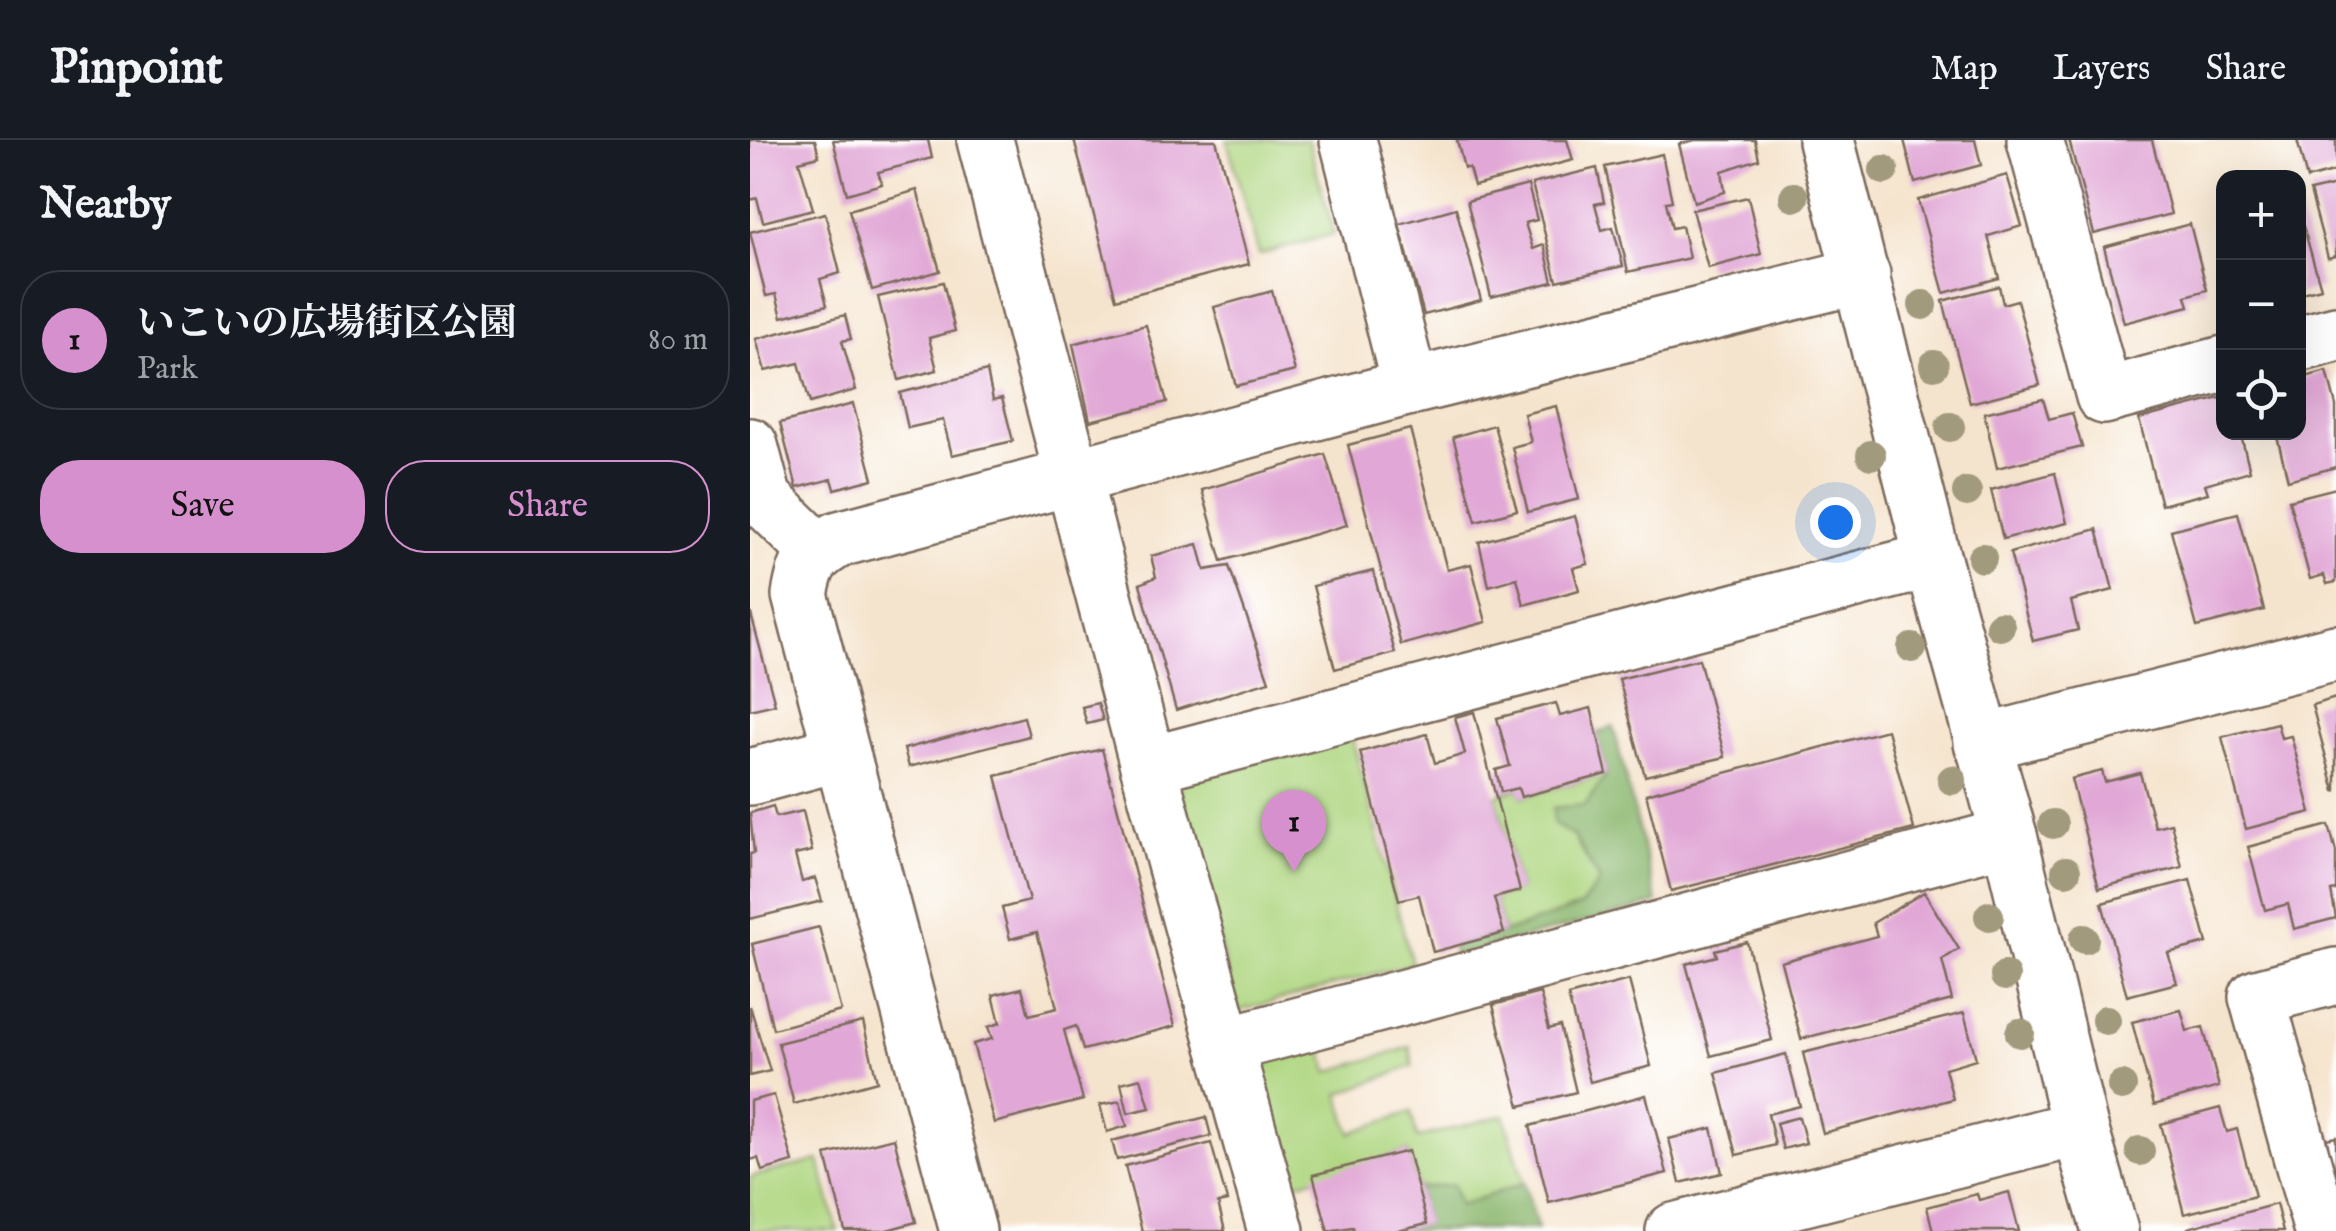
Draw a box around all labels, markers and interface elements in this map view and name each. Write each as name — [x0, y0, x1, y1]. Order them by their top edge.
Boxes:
text: Pinpoint — [50, 39, 223, 99]
text: Map — [1931, 47, 1998, 92]
text: Layers — [2053, 47, 2150, 92]
text: Share — [2205, 47, 2286, 92]
map controls — [2216, 170, 2306, 440]
button: + — [2216, 170, 2306, 260]
text: Nearby — [40, 179, 171, 232]
button: − — [2216, 260, 2306, 350]
text: いこいの広場街区公園 — [137, 301, 517, 349]
text: 1 — [69, 320, 80, 361]
text: 80 m — [648, 320, 708, 361]
text: Park — [137, 349, 198, 390]
button: locate — [2216, 350, 2306, 440]
button: Save — [40, 460, 365, 553]
button: Share — [385, 460, 710, 553]
your location — [1810, 497, 1861, 548]
pin: 1 — [1262, 790, 1326, 872]

